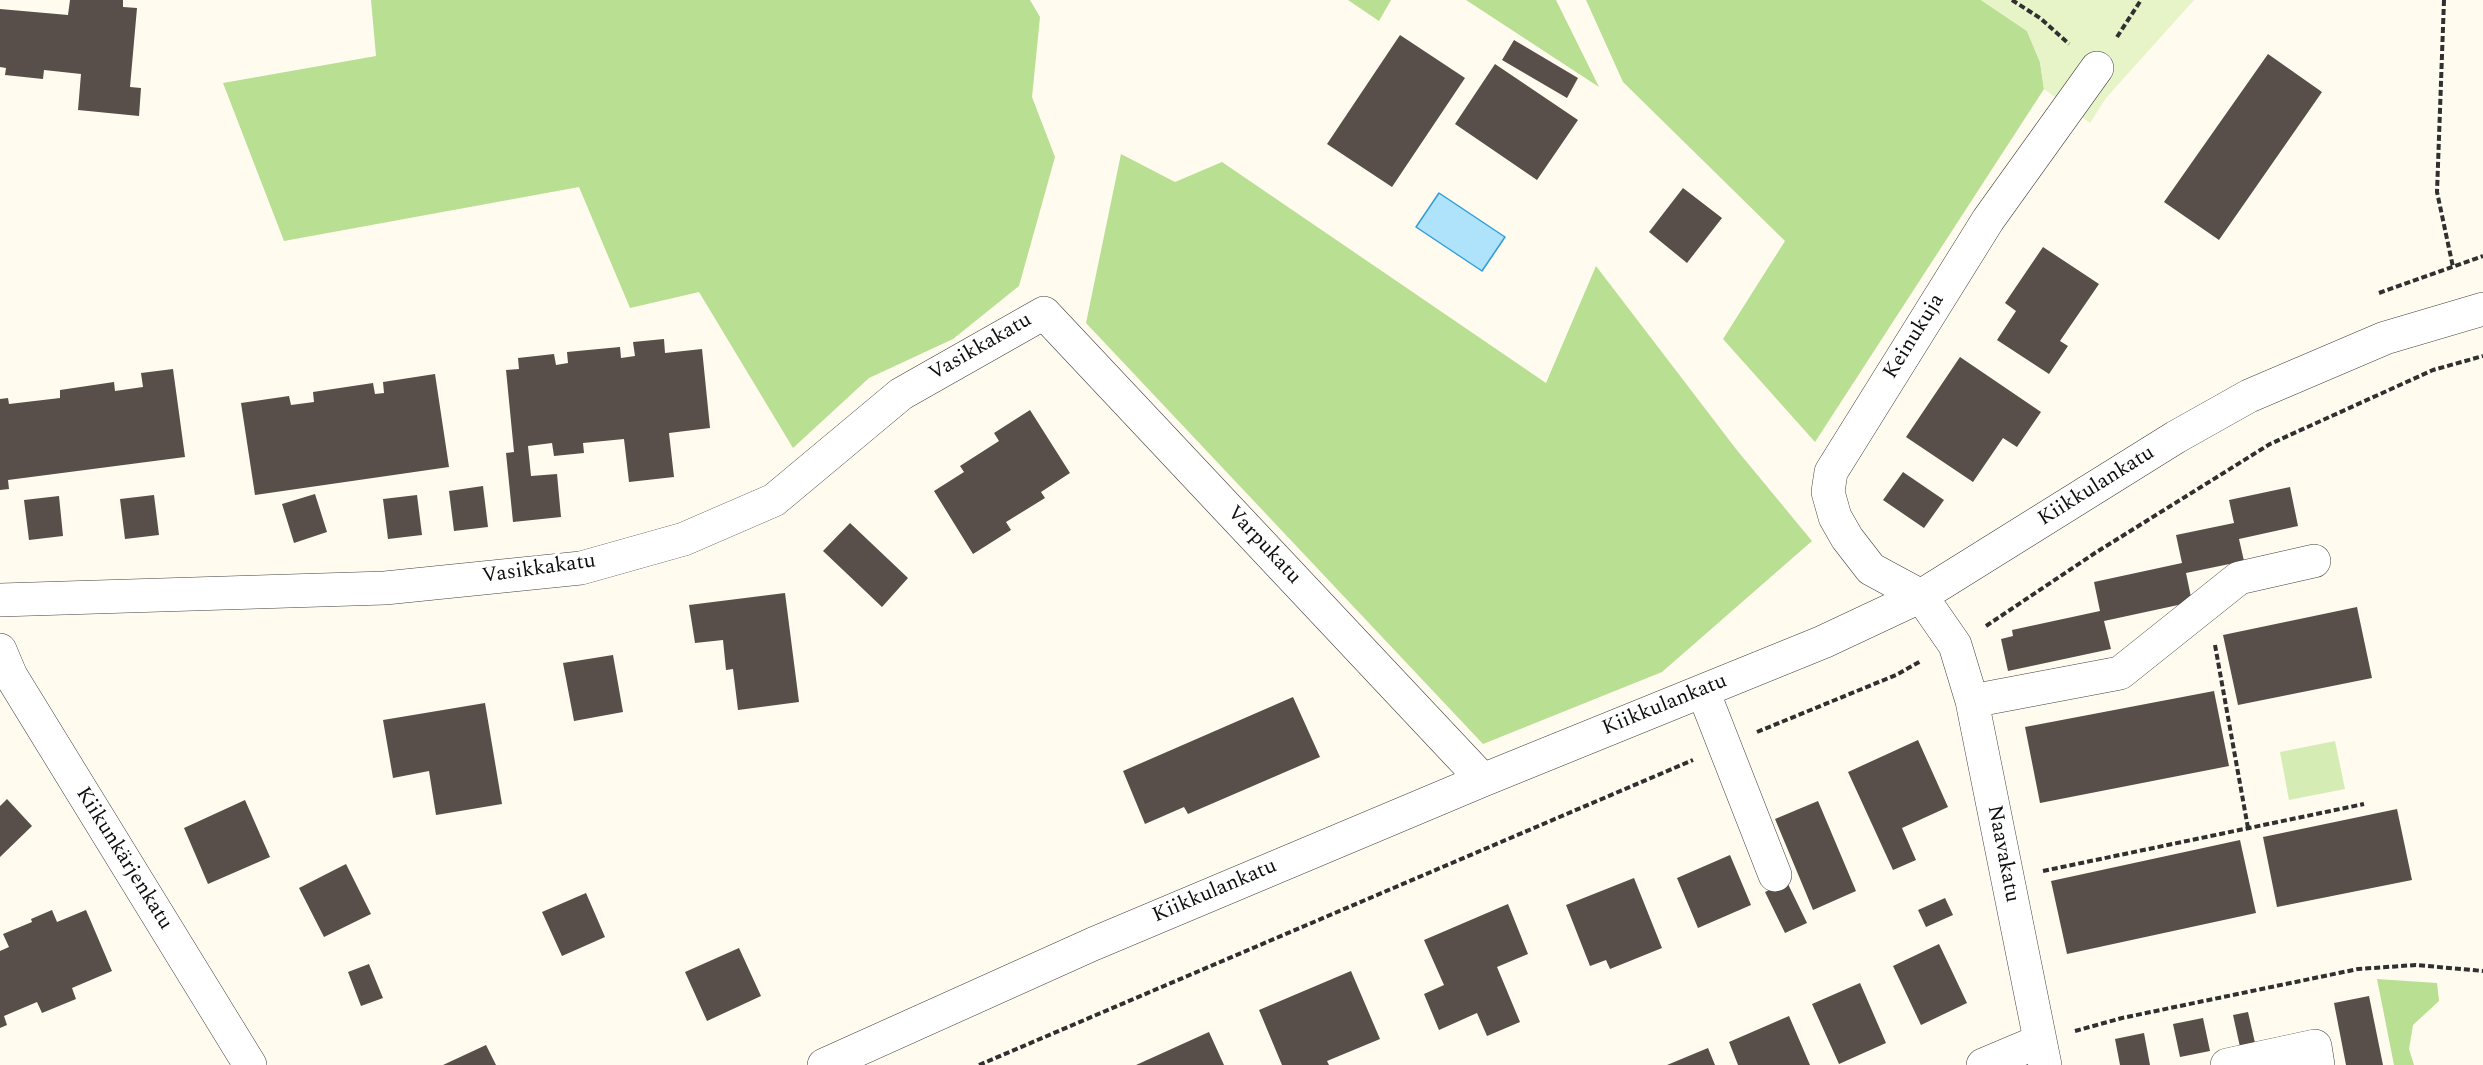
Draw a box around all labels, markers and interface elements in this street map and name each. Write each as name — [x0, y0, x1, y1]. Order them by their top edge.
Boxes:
street label: Keinukuja — [1879, 290, 1951, 384]
street label: Vasikkakatu — [925, 308, 1037, 388]
street label: Kiikkulankatu — [2034, 441, 2160, 533]
street label: Varpukatu — [1220, 502, 1306, 590]
street label: Vasikkakatu — [481, 550, 597, 590]
street label: Kiikkulankatu — [1599, 670, 1731, 742]
street label: Kiikunkärjenkatu — [69, 783, 177, 935]
street label: Naavakatu — [1980, 803, 2024, 905]
street label: Kiikkulankatu — [1149, 855, 1281, 929]

